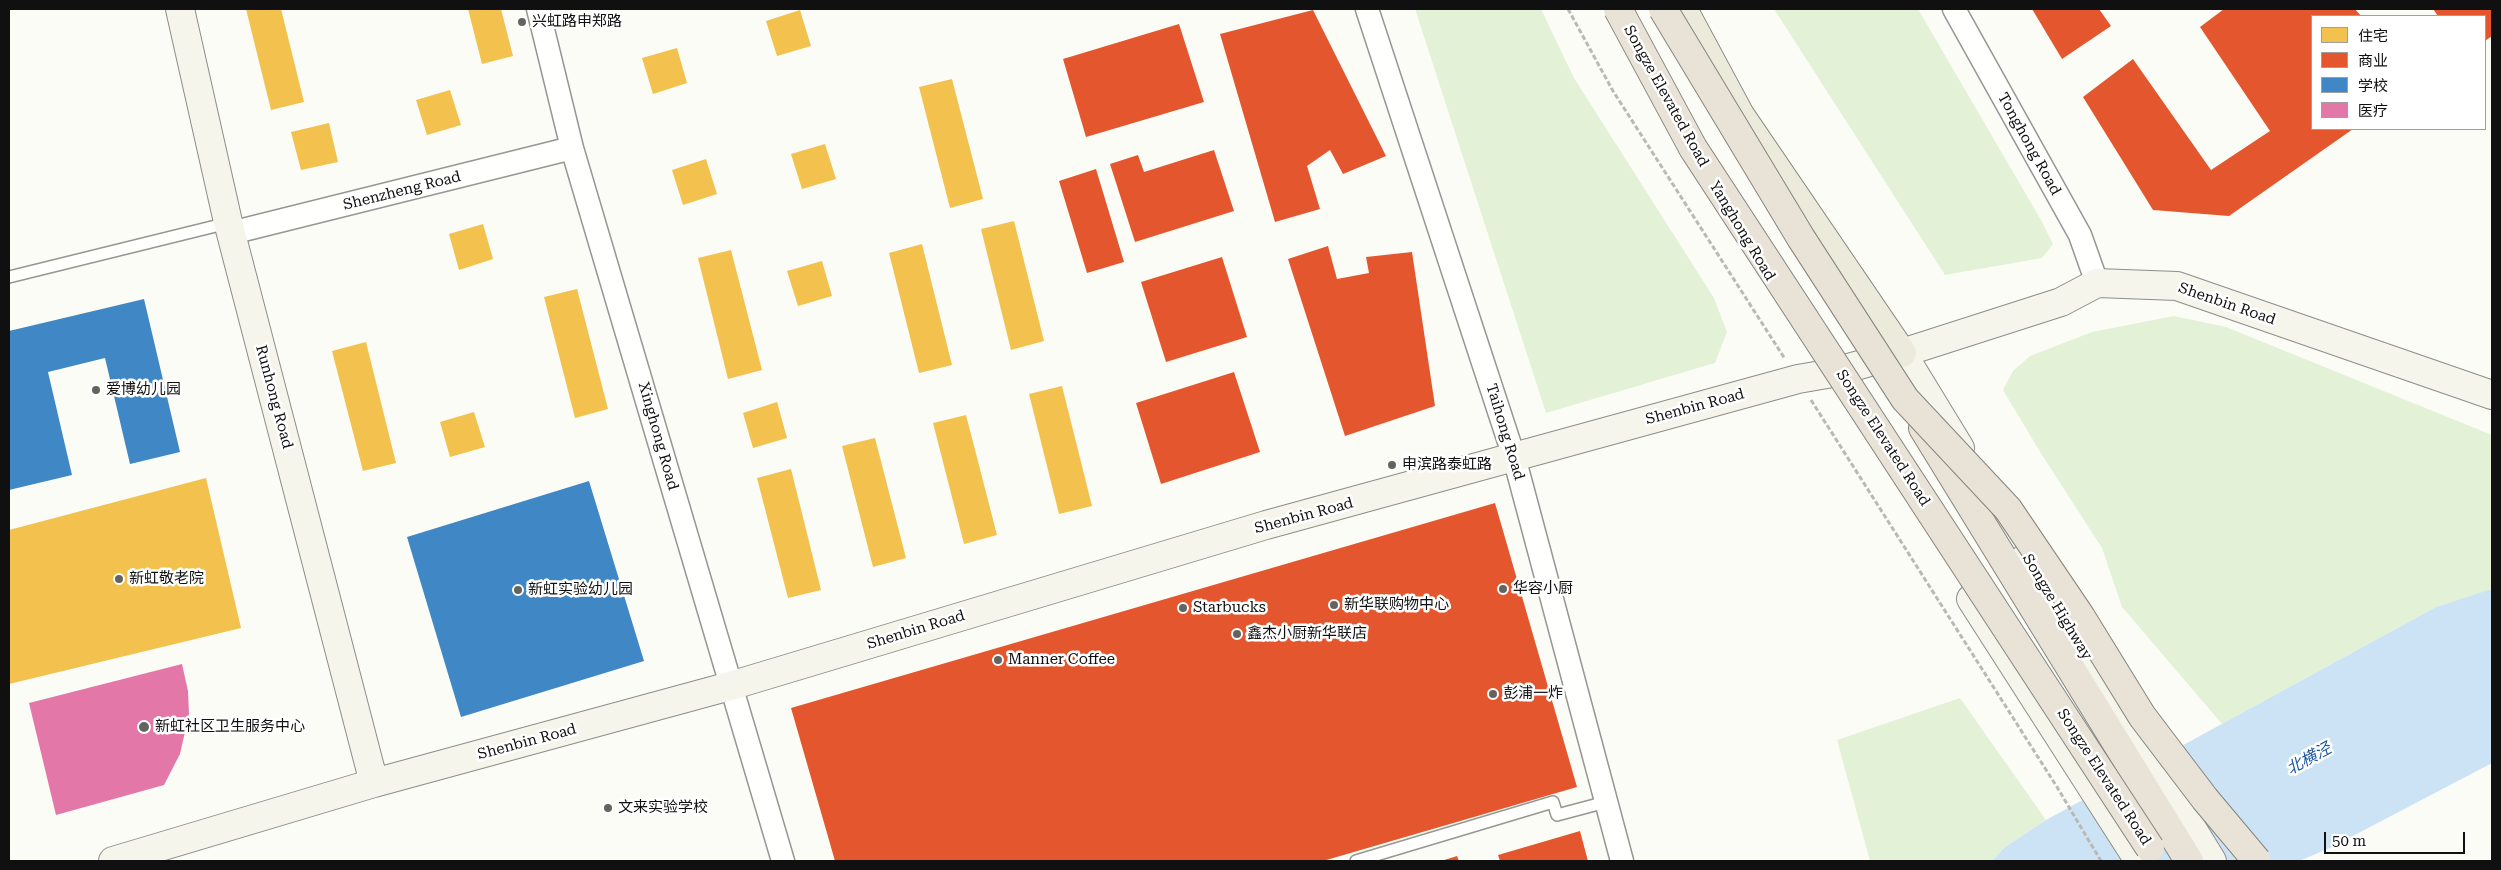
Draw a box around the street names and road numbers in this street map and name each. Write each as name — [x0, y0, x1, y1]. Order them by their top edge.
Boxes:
street label: Songze Elevated Road — [1620, 22, 1712, 170]
street label: Tonghong Road — [1993, 90, 2065, 198]
street label: Shenzheng Road — [341, 168, 463, 214]
street label: Yanghong Road — [1705, 178, 1779, 284]
street label: Shenbin Road — [2176, 279, 2278, 329]
street label: Runhong Road — [252, 343, 296, 451]
street label: Songze Elevated Road — [1832, 367, 1934, 509]
street label: Xinghong Road — [634, 380, 682, 492]
street label: Taihong Road — [1482, 382, 1528, 482]
street label: Shenbin Road — [1644, 385, 1746, 429]
street label: Shenbin Road — [1253, 494, 1355, 538]
street label: Songze Highway — [2018, 551, 2096, 663]
street label: Shenbin Road — [865, 607, 967, 653]
street label: Songze Elevated Road — [2053, 706, 2155, 848]
street label: Shenbin Road — [476, 720, 578, 764]

